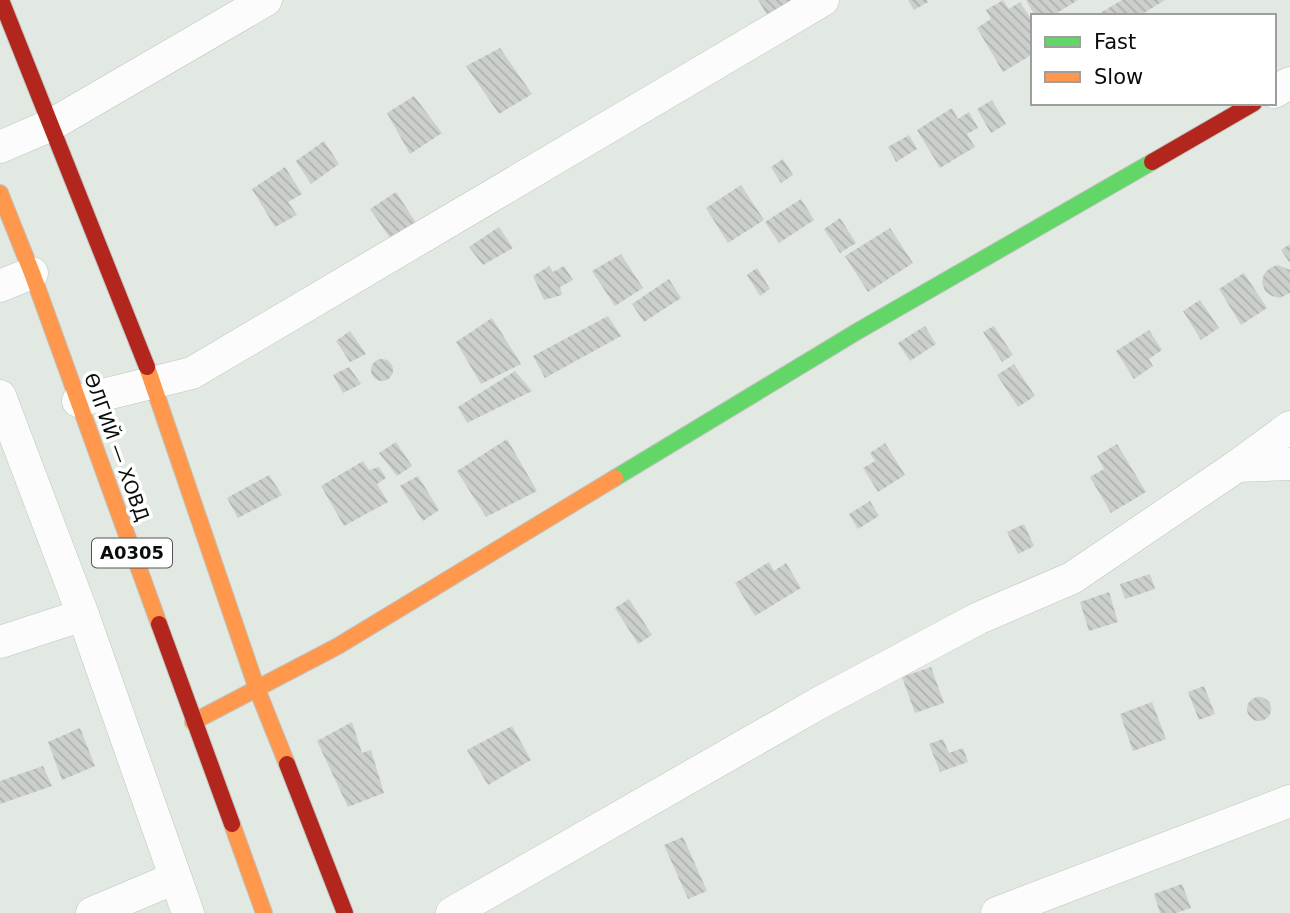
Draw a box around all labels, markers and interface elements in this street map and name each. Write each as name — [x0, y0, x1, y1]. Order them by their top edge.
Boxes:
legend — [1031, 14, 1276, 105]
text: Fast — [1094, 30, 1136, 54]
text: Slow — [1094, 65, 1143, 89]
street label: ӨЛГИЙ — ХОВД — [80, 370, 154, 524]
road number: A0305 — [92, 538, 172, 568]

